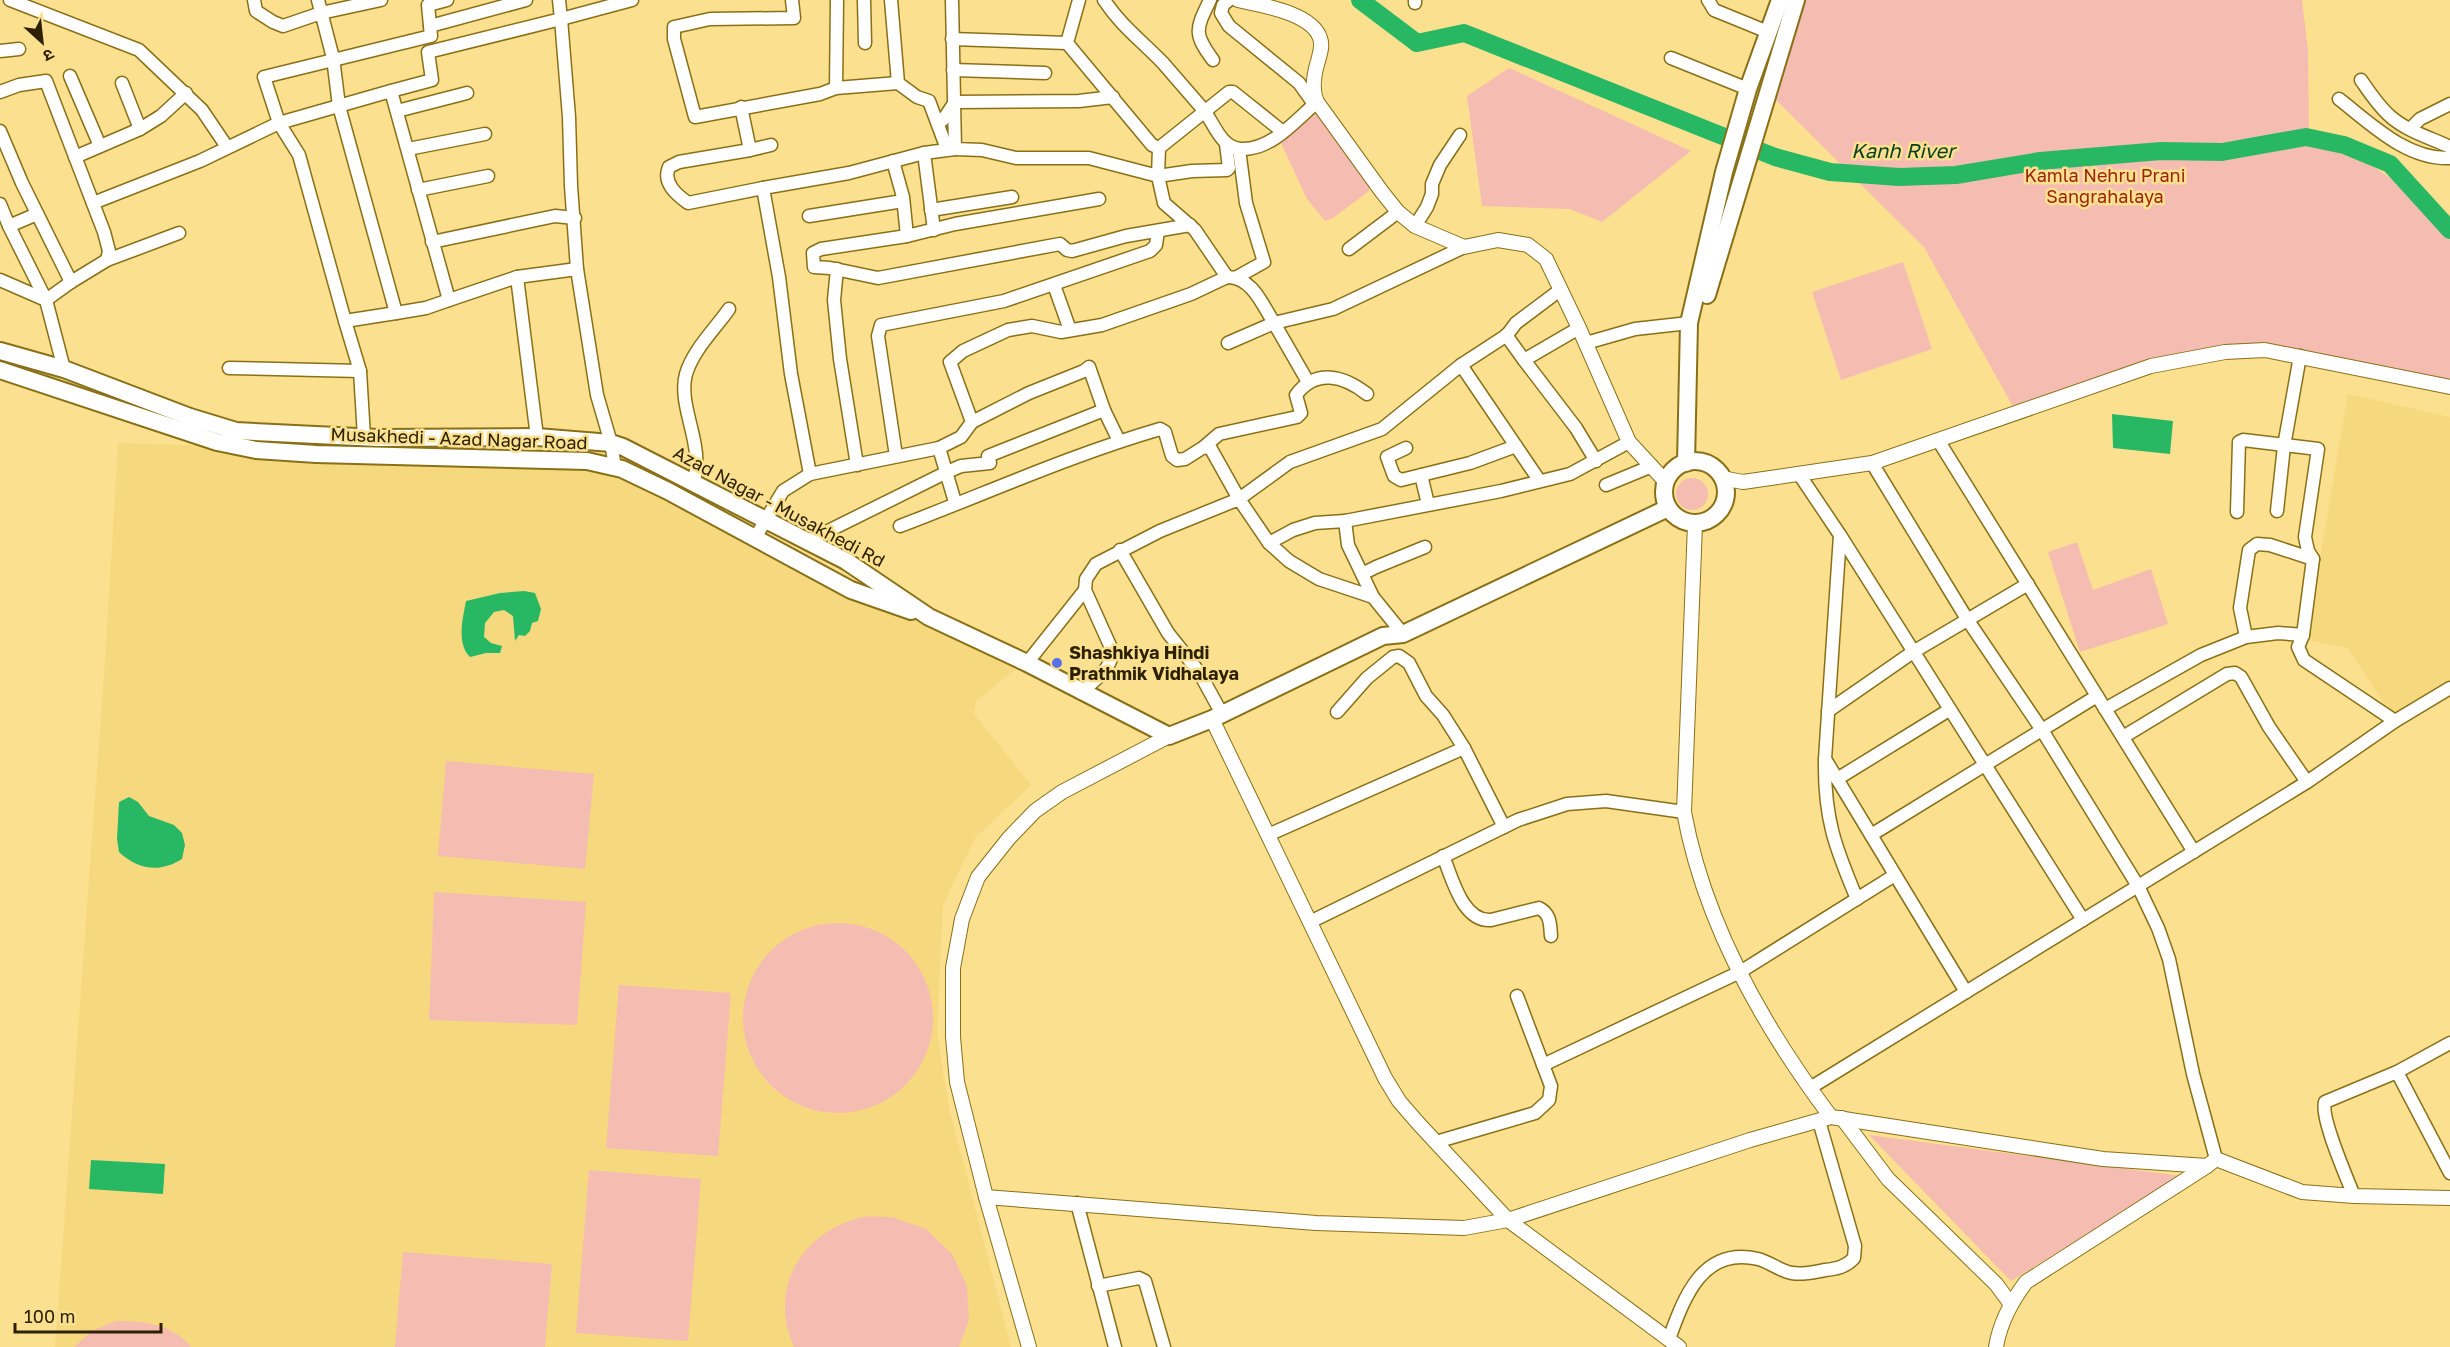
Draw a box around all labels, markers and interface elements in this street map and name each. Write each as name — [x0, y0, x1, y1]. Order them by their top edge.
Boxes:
north arrow — [12, 12, 72, 72]
text: उ — [40, 44, 58, 67]
water label: Kanh River — [1851, 138, 1958, 162]
park label: Kamla Nehru Prani Sangrahalaya — [2024, 164, 2186, 207]
street label: Musakhedi - Azad Nagar Road — [330, 423, 588, 453]
street label: Azad Nagar - Musakhedi Rd — [670, 441, 889, 571]
place label: Shashkiya Hindi Prathmik Vidhalaya — [1069, 641, 1239, 684]
marker: Shashkiya Hindi Prathmik Vidhalaya — [1050, 656, 1064, 670]
scale bar — [15, 1296, 160, 1334]
text: 100 m — [24, 1305, 75, 1327]

